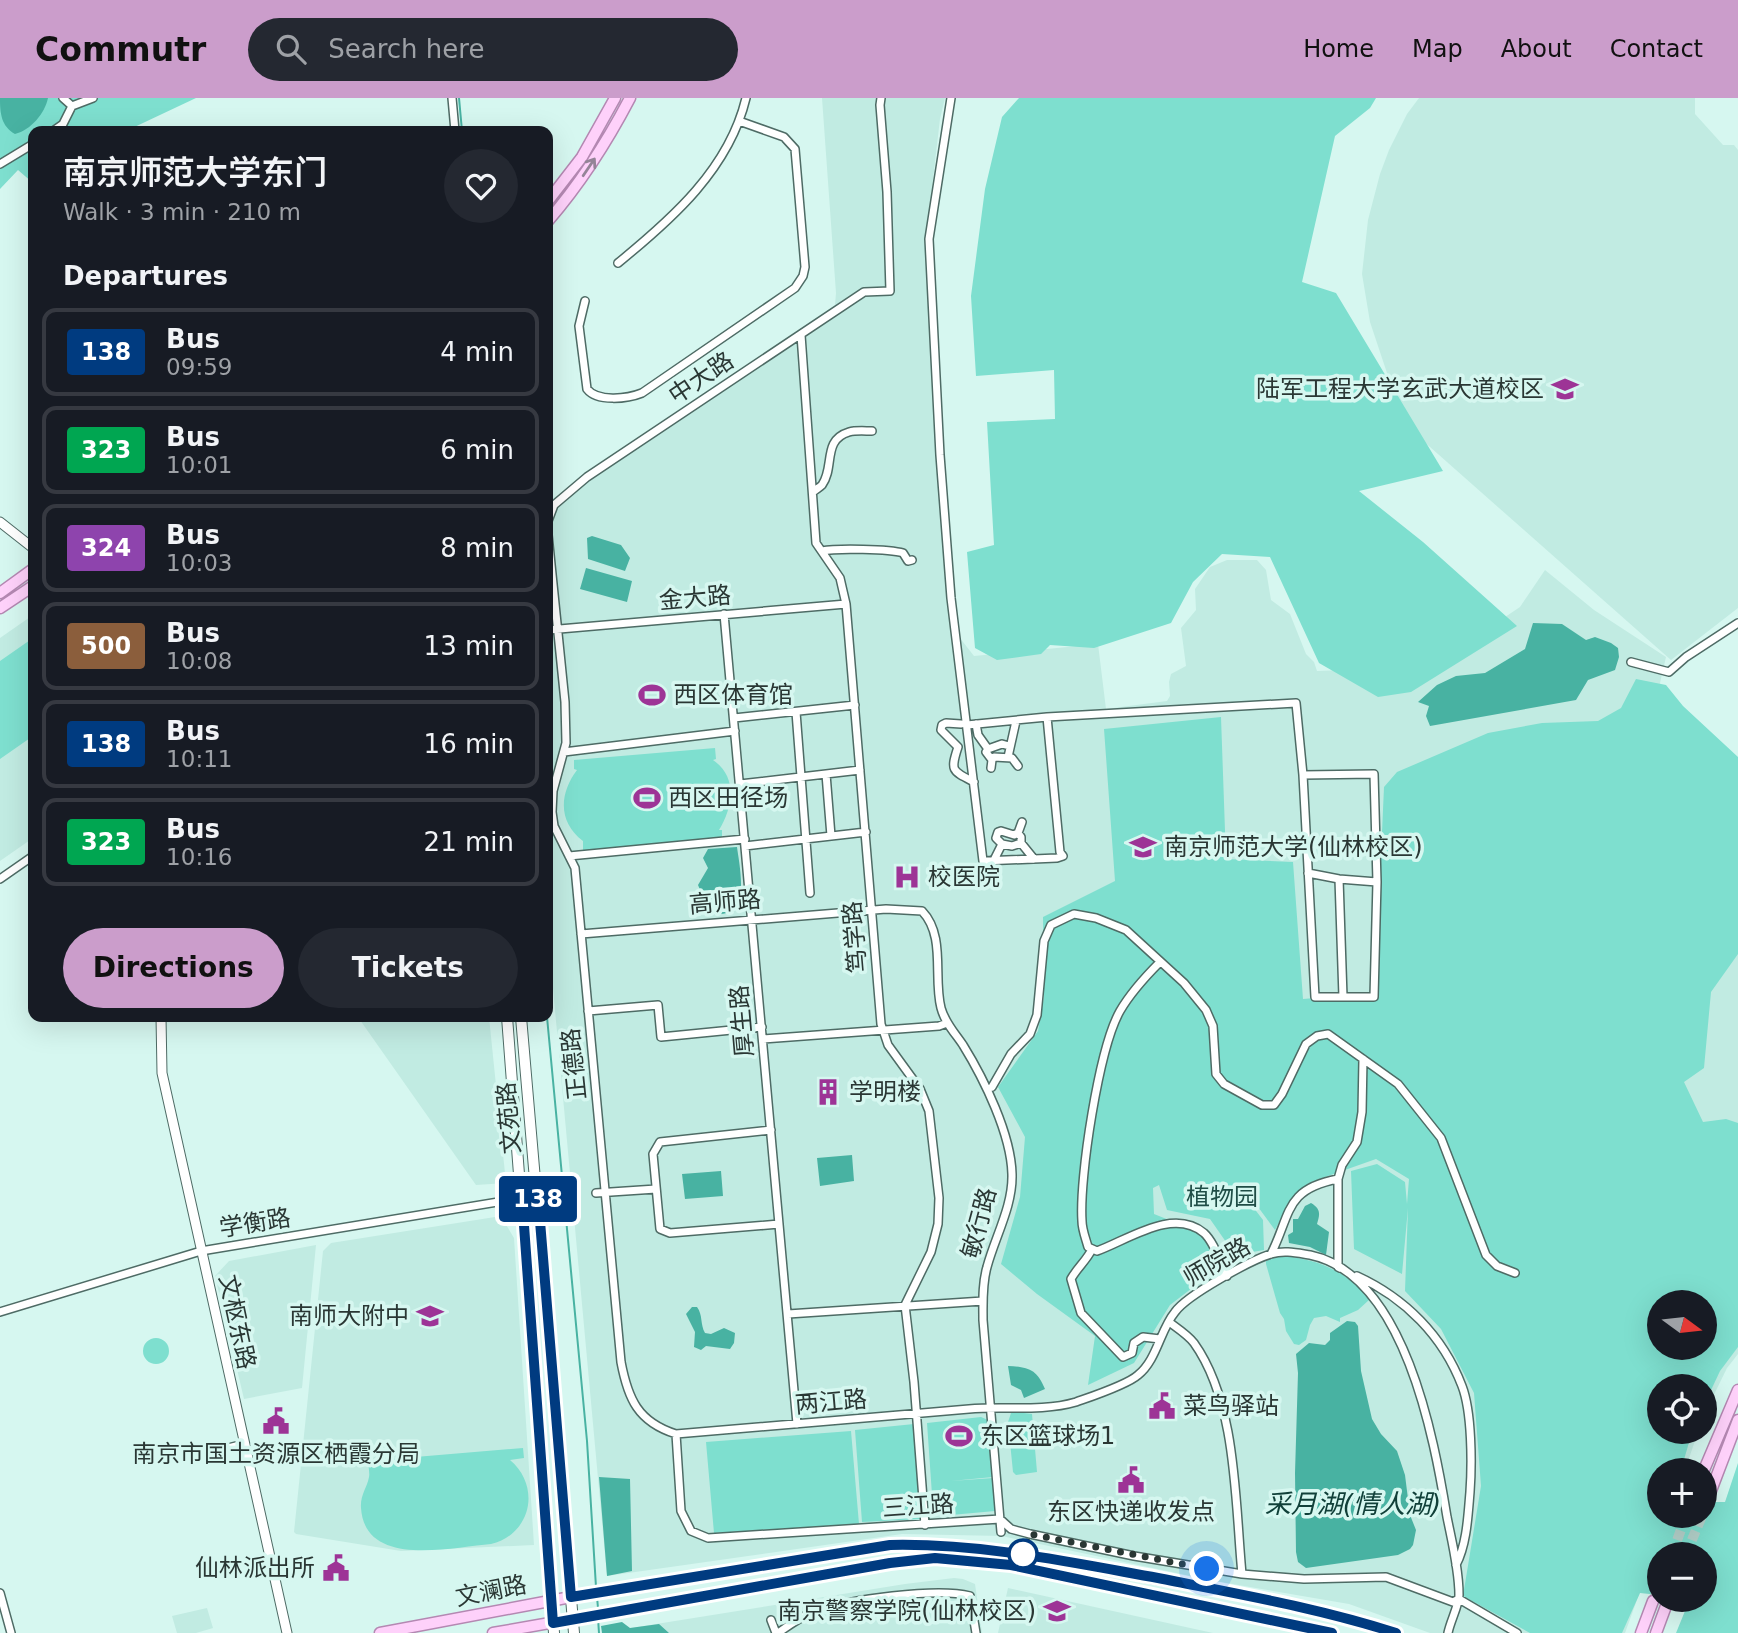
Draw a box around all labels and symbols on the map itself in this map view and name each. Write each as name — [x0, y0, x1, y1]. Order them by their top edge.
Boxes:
one-way arrow — [582, 158, 597, 177]
street label: 中大路 — [663, 346, 739, 410]
school or university icon: 陆军工程大学玄武大道校区 — [1550, 374, 1580, 404]
place label: 陆军工程大学玄武大道校区 — [1256, 375, 1544, 403]
street label: 金大路 — [658, 581, 732, 615]
sports icon: 西区体育馆 — [637, 680, 667, 710]
place label: 西区体育馆 — [673, 681, 793, 709]
sports icon: 西区田径场 — [632, 783, 662, 813]
place label: 西区田径场 — [668, 784, 788, 812]
school or university icon: 南京师范大学(仙林校区) — [1128, 832, 1158, 862]
place label: 南京师范大学(仙林校区) — [1164, 833, 1423, 861]
hospital icon: 校医院 — [892, 862, 922, 892]
place label: 校医院 — [928, 863, 1000, 891]
street label: 高师路 — [688, 885, 762, 919]
street label: 笃学路 — [838, 900, 872, 974]
street label: 厚生路 — [725, 984, 759, 1058]
street label: 正德路 — [556, 1027, 592, 1101]
building icon: 学明楼 — [813, 1077, 843, 1107]
place label: 学明楼 — [849, 1078, 921, 1106]
street label: 文苑路 — [492, 1081, 526, 1155]
line badge: 138 — [498, 1176, 578, 1222]
park label: 植物园 — [1186, 1183, 1258, 1211]
street label: 敏行路 — [956, 1185, 1002, 1261]
street label: 学衡路 — [217, 1204, 293, 1242]
street label: 师院路 — [1179, 1232, 1255, 1292]
street label: 文枢东路 — [213, 1272, 261, 1372]
north arrow — [1647, 1290, 1717, 1360]
school or university icon: 南师大附中 — [415, 1301, 445, 1331]
place label: 南师大附中 — [289, 1302, 409, 1330]
street label: 两江路 — [794, 1385, 868, 1419]
public building icon: 菜鸟驿站 — [1147, 1391, 1177, 1421]
place label: 菜鸟驿站 — [1183, 1392, 1279, 1420]
public building icon: 南京市国土资源区栖霞分局 — [261, 1406, 291, 1436]
sports icon: 东区篮球场1 — [944, 1421, 974, 1451]
place label: 东区篮球场1 — [980, 1422, 1115, 1450]
place label: 南京市国土资源区栖霞分局 — [132, 1440, 420, 1468]
public building icon: 东区快递收发点 — [1116, 1465, 1146, 1495]
water label: 采月湖(情人湖) — [1265, 1489, 1441, 1519]
street label: 三江路 — [881, 1490, 955, 1522]
place label: 东区快递收发点 — [1047, 1498, 1215, 1526]
unlabelled marker — [1008, 1539, 1038, 1569]
your location — [1189, 1551, 1224, 1586]
public building icon: 仙林派出所 — [321, 1553, 351, 1583]
place label: 仙林派出所 — [195, 1554, 315, 1582]
street label: 文澜路 — [453, 1570, 529, 1612]
school or university icon: 南京警察学院(仙林校区) — [1042, 1596, 1072, 1626]
place label: 南京警察学院(仙林校区) — [777, 1597, 1036, 1625]

